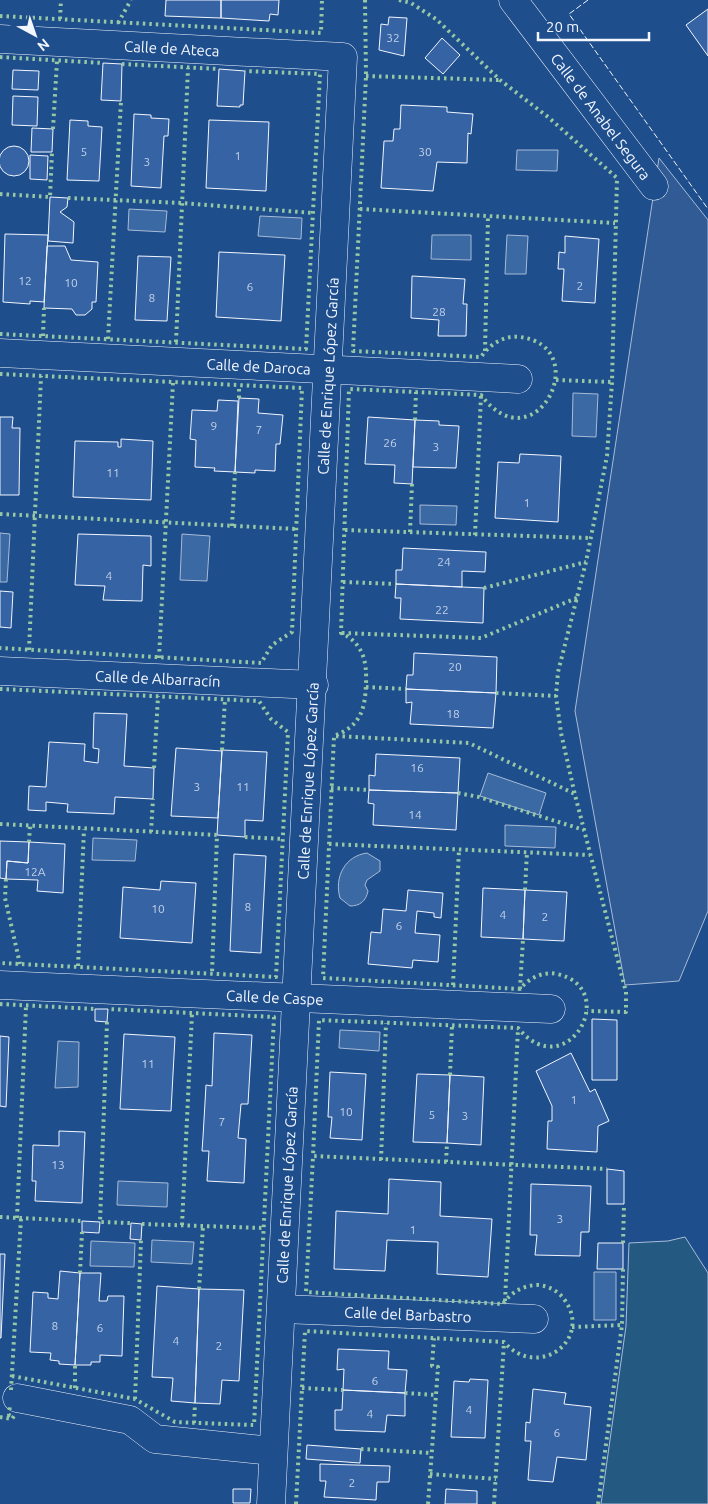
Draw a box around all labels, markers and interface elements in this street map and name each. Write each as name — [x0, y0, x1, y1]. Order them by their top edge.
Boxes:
north arrow — [10, 10, 60, 60]
scale bar — [538, 10, 649, 42]
text: 20 m — [546, 18, 579, 35]
house number: 32 — [386, 31, 400, 44]
text: N — [34, 35, 53, 54]
street label: Calle de Ateca — [124, 37, 220, 59]
street label: Calle de Anabel Segura — [548, 50, 655, 183]
house number: 5 — [81, 145, 87, 158]
house number: 30 — [418, 145, 432, 158]
house number: 1 — [235, 149, 241, 162]
house number: 3 — [144, 155, 150, 168]
house number: 12 — [18, 274, 32, 287]
house number: 10 — [64, 276, 78, 289]
street label: Calle de Enrique López García — [314, 277, 342, 475]
house number: 2 — [577, 279, 583, 292]
house number: 6 — [247, 280, 254, 293]
house number: 8 — [149, 291, 156, 304]
house number: 28 — [432, 305, 446, 318]
street label: Calle de Daroca — [206, 355, 311, 377]
house number: 9 — [211, 419, 217, 432]
house number: 7 — [256, 423, 262, 436]
house number: 26 — [383, 436, 397, 449]
house number: 3 — [433, 440, 439, 453]
house number: 11 — [106, 466, 120, 479]
house number: 1 — [524, 496, 530, 509]
house number: 24 — [437, 555, 451, 568]
house number: 4 — [106, 569, 113, 582]
house number: 22 — [435, 603, 449, 616]
house number: 20 — [448, 660, 462, 673]
street label: Calle de Albarracín — [95, 667, 221, 689]
street label: Calle de Enrique López García — [294, 682, 322, 880]
house number: 18 — [446, 707, 460, 720]
house number: 16 — [410, 761, 424, 774]
house number: 3 — [194, 780, 200, 793]
house number: 11 — [236, 780, 250, 793]
house number: 14 — [408, 808, 422, 821]
house number: 12A — [24, 865, 46, 878]
house number: 8 — [245, 900, 252, 913]
house number: 10 — [151, 902, 165, 915]
house number: 4 — [500, 908, 507, 921]
house number: 2 — [542, 910, 548, 923]
house number: 6 — [396, 919, 403, 932]
street label: Calle de Caspe — [226, 986, 324, 1008]
house number: 11 — [141, 1057, 155, 1070]
street label: Calle de Enrique López García — [273, 1086, 301, 1284]
house number: 1 — [571, 1093, 577, 1106]
house number: 10 — [339, 1105, 353, 1118]
house number: 5 — [429, 1108, 435, 1121]
house number: 3 — [462, 1109, 468, 1122]
house number: 7 — [219, 1115, 225, 1128]
house number: 13 — [51, 1158, 65, 1171]
house number: 3 — [557, 1212, 563, 1225]
house number: 1 — [410, 1223, 416, 1236]
street label: Calle del Barbastro — [344, 1303, 472, 1325]
house number: 8 — [52, 1319, 59, 1332]
house number: 6 — [97, 1321, 104, 1334]
house number: 4 — [173, 1334, 180, 1347]
house number: 2 — [216, 1339, 222, 1352]
house number: 6 — [372, 1374, 379, 1387]
house number: 4 — [466, 1403, 473, 1416]
house number: 4 — [367, 1407, 374, 1420]
house number: 6 — [554, 1426, 561, 1439]
house number: 2 — [349, 1476, 355, 1489]

